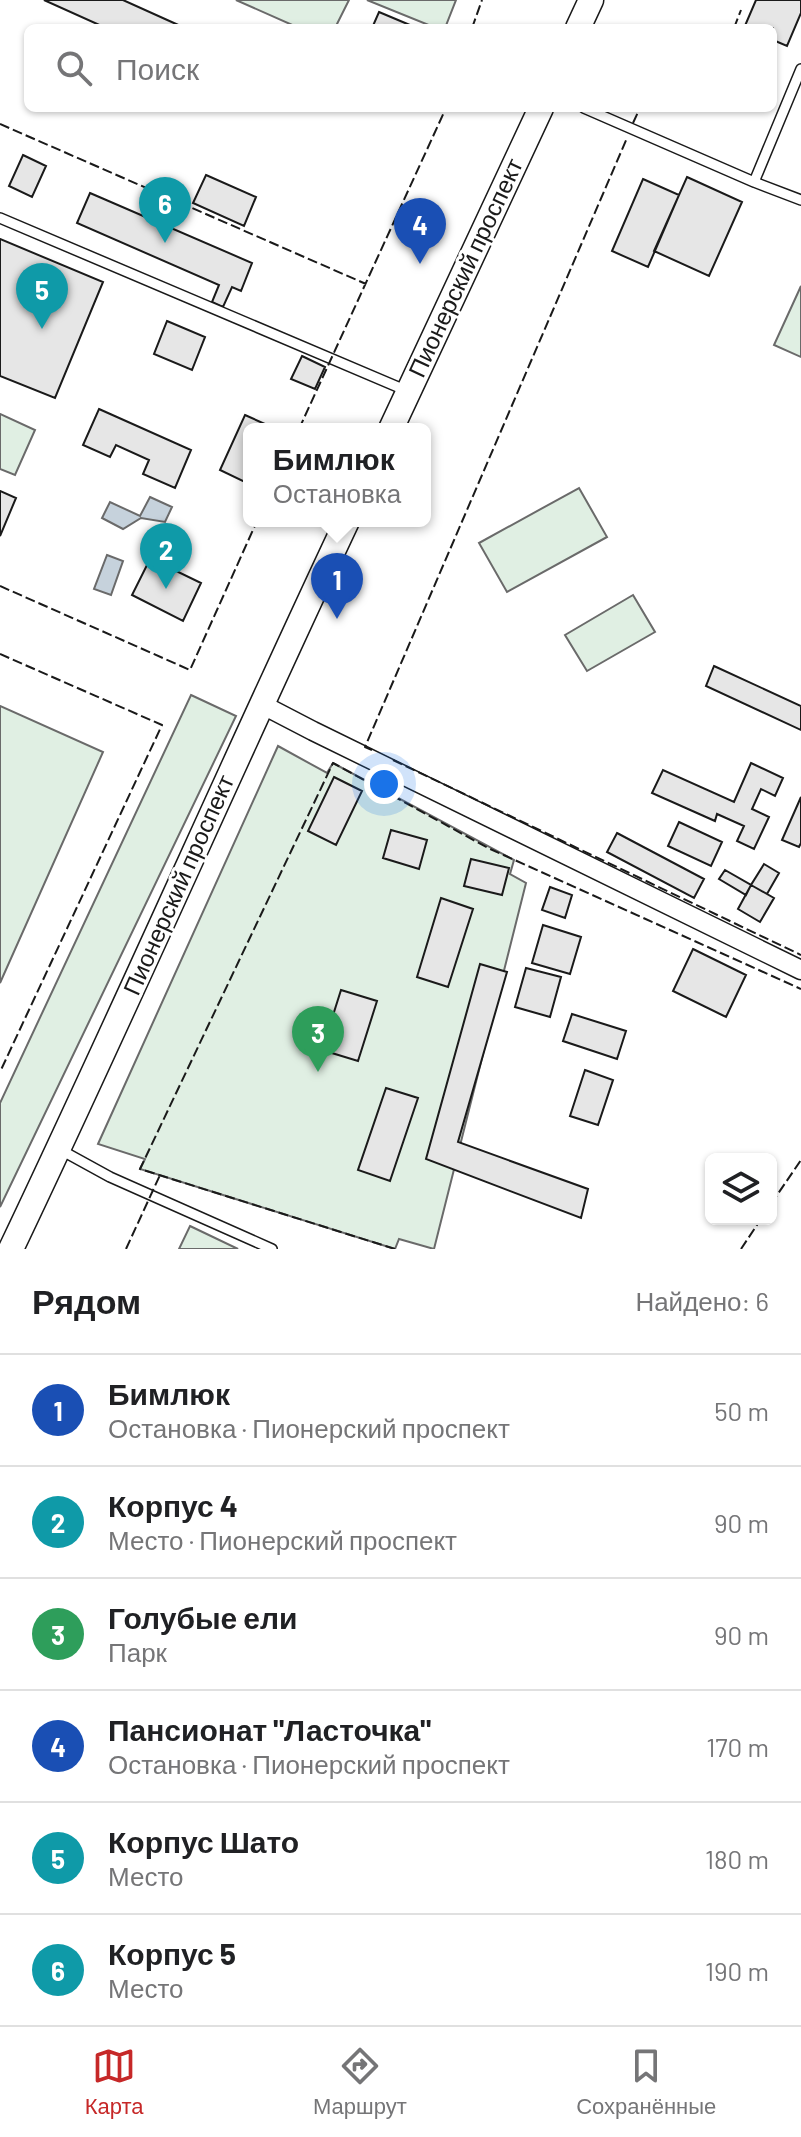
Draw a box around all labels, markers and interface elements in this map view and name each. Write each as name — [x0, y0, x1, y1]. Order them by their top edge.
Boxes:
search box — [24, 24, 777, 112]
icon: search — [52, 46, 96, 90]
text: Поиск — [116, 50, 199, 86]
street label: Пионерский проспект — [401, 153, 528, 381]
pin: 6 — [139, 177, 191, 243]
pin: 4 — [394, 198, 446, 264]
pin: 5 — [16, 263, 68, 329]
popup — [243, 423, 431, 527]
text: Бимлюк — [273, 440, 395, 476]
text: Остановка — [273, 477, 401, 508]
pin: 2 — [140, 523, 192, 589]
pin: 1 — [311, 553, 363, 619]
your location — [364, 764, 404, 804]
street label: Пионерский проспект — [116, 770, 239, 999]
pin: 3 — [292, 1006, 344, 1072]
map controls — [705, 1153, 777, 1225]
button: layers — [705, 1153, 777, 1225]
text: Рядом — [32, 1280, 141, 1321]
text: Найдено: 6 — [635, 1285, 769, 1316]
text: Бимлюк — [108, 1375, 230, 1411]
text: 1 — [53, 1395, 63, 1426]
text: 50 m — [714, 1395, 769, 1426]
text: Остановка · Пионерский проспект — [108, 1412, 510, 1443]
text: Корпус 4 — [108, 1487, 238, 1523]
text: 2 — [51, 1507, 65, 1538]
text: 90 m — [714, 1507, 769, 1538]
text: Место · Пионерский проспект — [108, 1524, 457, 1555]
text: Голубые ели — [108, 1599, 297, 1635]
text: 3 — [51, 1619, 65, 1650]
text: 90 m — [714, 1619, 769, 1650]
text: Парк — [108, 1636, 167, 1667]
text: Пансионат "Ласточка" — [108, 1711, 431, 1747]
text: 4 — [50, 1731, 66, 1762]
text: 170 m — [706, 1731, 769, 1762]
text: Остановка · Пионерский проспект — [108, 1748, 510, 1779]
text: Корпус Шато — [108, 1823, 299, 1859]
text: 5 — [51, 1843, 65, 1874]
text: 180 m — [705, 1843, 769, 1874]
text: Место — [108, 1860, 184, 1891]
text: Корпус 5 — [108, 1935, 236, 1971]
text: 6 — [51, 1955, 65, 1986]
text: 190 m — [705, 1955, 769, 1986]
text: Место — [108, 1972, 184, 2003]
tab: Карта — [85, 2044, 144, 2120]
tab: Маршрут — [313, 2044, 407, 2120]
tab: Сохранённые — [576, 2044, 716, 2120]

